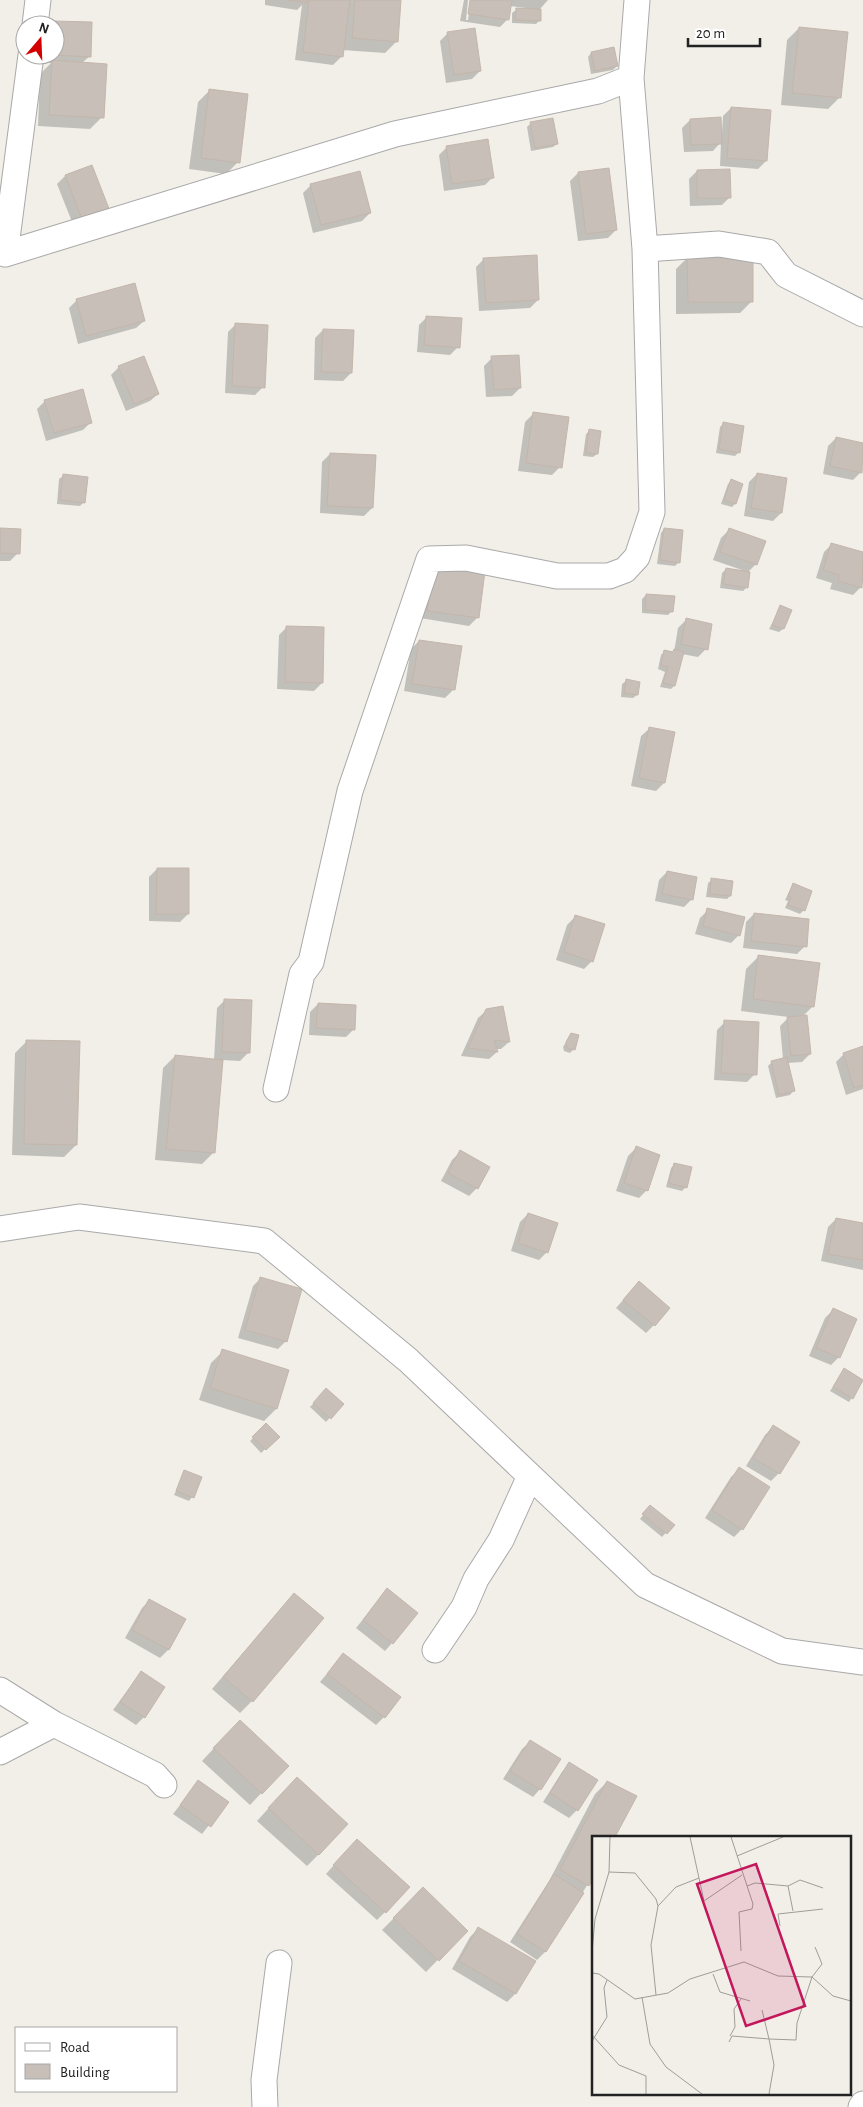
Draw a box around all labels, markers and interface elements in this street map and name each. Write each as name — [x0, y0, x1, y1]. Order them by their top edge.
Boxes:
north arrow — [15, 15, 65, 65]
scale bar — [688, 15, 760, 47]
text: N — [37, 20, 51, 37]
text: 20 m — [696, 26, 725, 41]
inset map — [592, 1836, 850, 2094]
legend — [15, 2027, 178, 2092]
text: Road — [60, 2040, 90, 2055]
text: Building — [60, 2065, 110, 2080]

